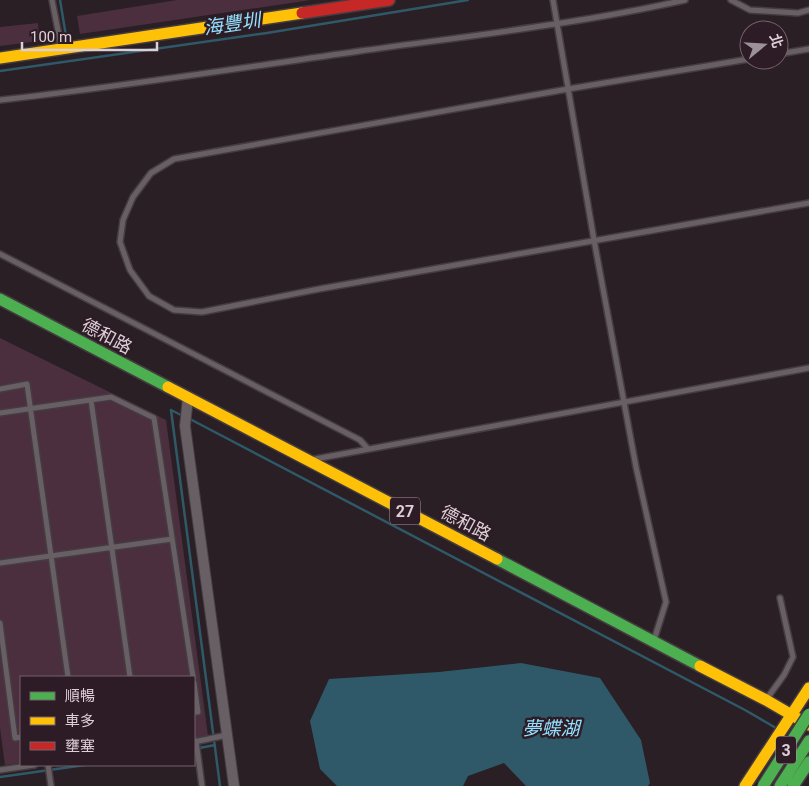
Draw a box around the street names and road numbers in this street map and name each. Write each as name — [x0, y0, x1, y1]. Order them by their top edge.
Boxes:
street label: 德和路 — [78, 314, 136, 358]
road number: 27 — [390, 498, 420, 524]
street label: 德和路 — [437, 501, 495, 545]
road number: 3 — [776, 736, 796, 764]

